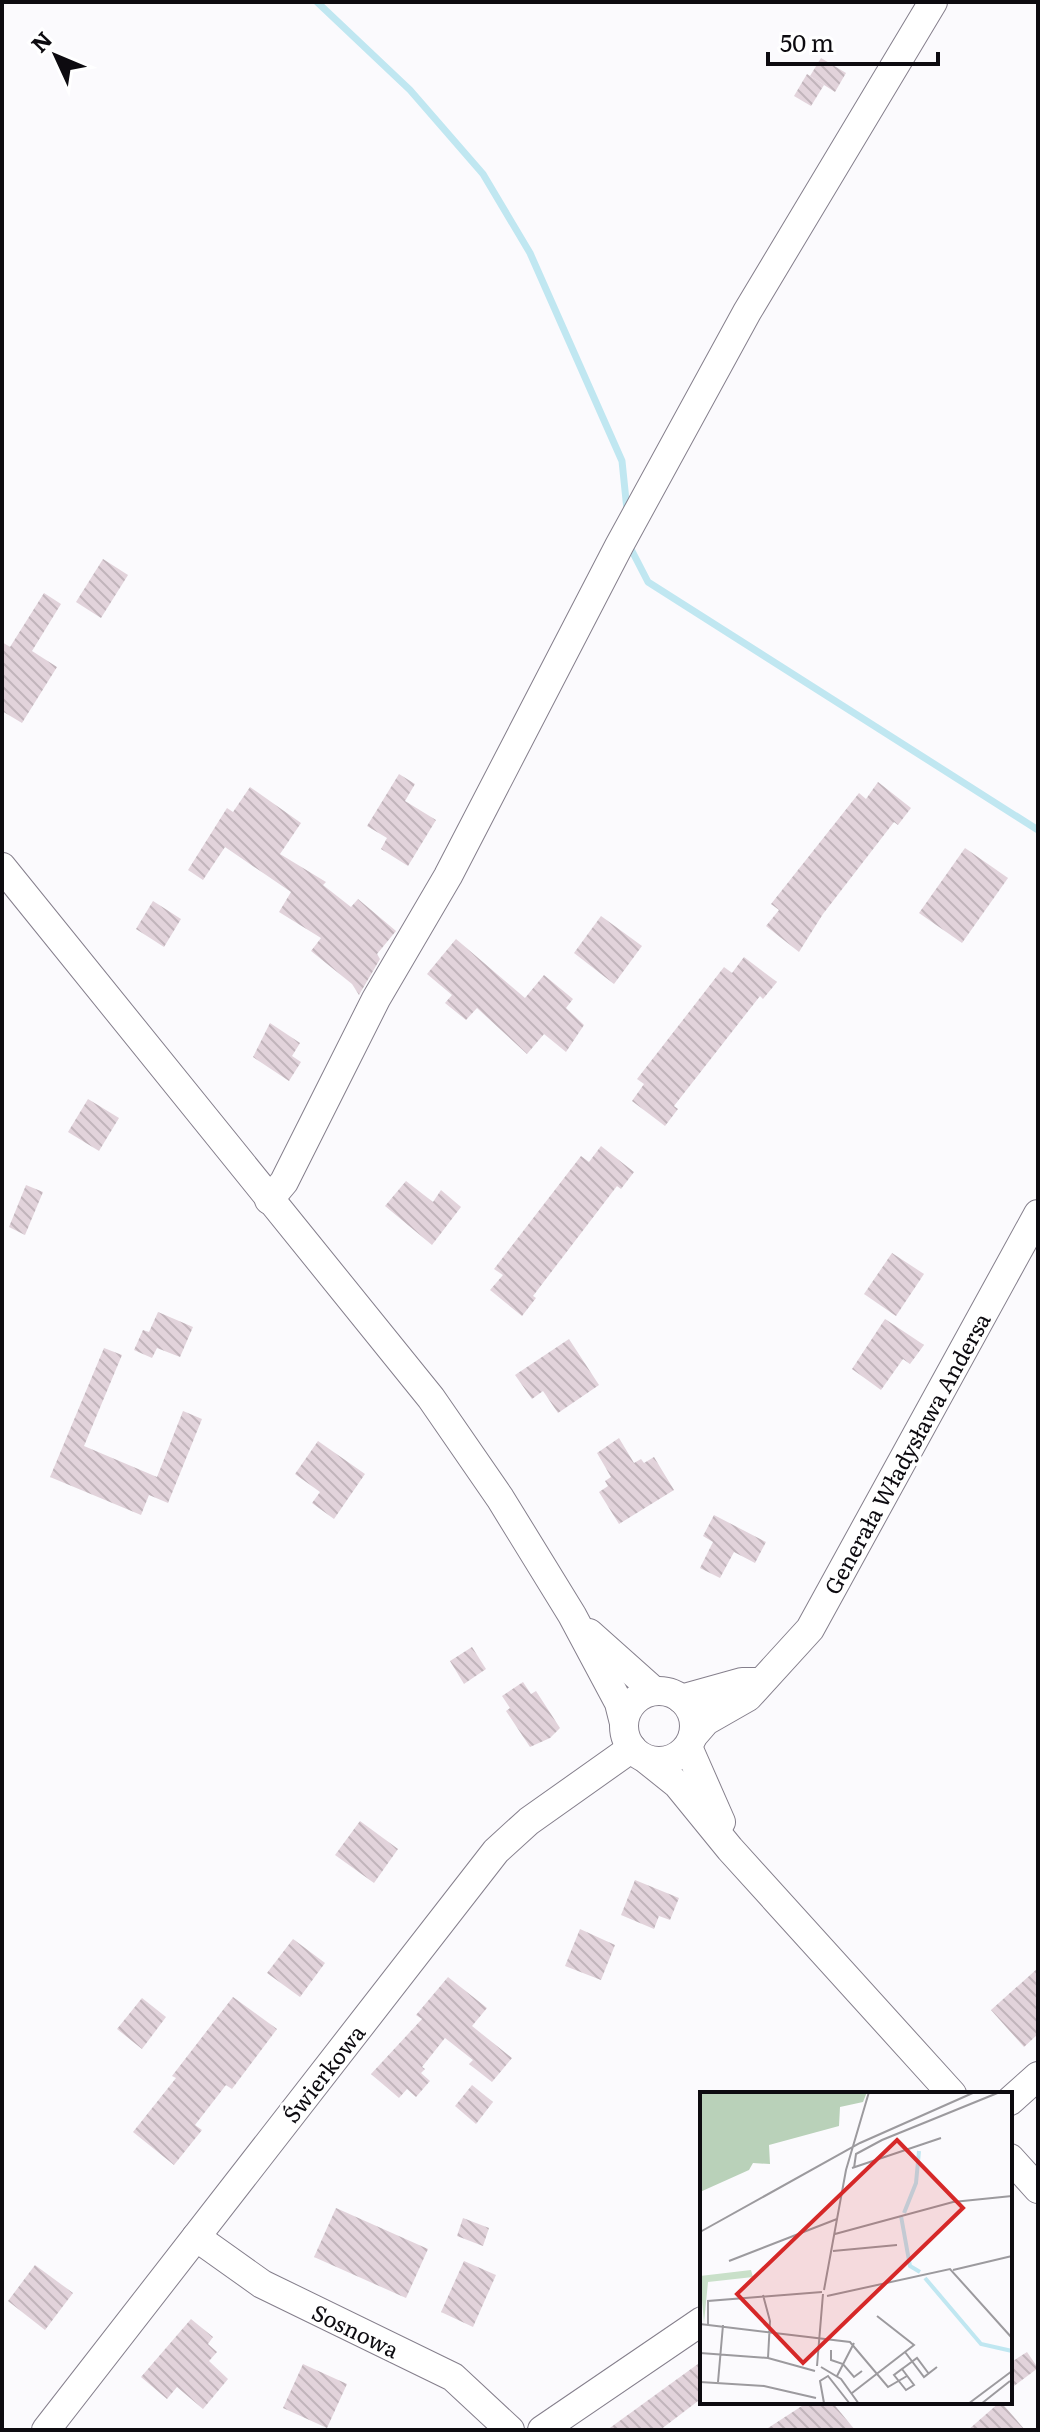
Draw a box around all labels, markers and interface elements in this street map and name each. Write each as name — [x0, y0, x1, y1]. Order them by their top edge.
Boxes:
north arrow — [16, 16, 96, 96]
scale bar — [768, 16, 938, 66]
text: N — [22, 23, 59, 59]
text: 50 m — [780, 24, 834, 59]
street label: Generała Władysława Andersa — [815, 1306, 997, 1600]
street label: Świerkowa — [274, 2017, 372, 2129]
inset map — [700, 2092, 1012, 2404]
street label: Sosnowa — [307, 2295, 405, 2365]

